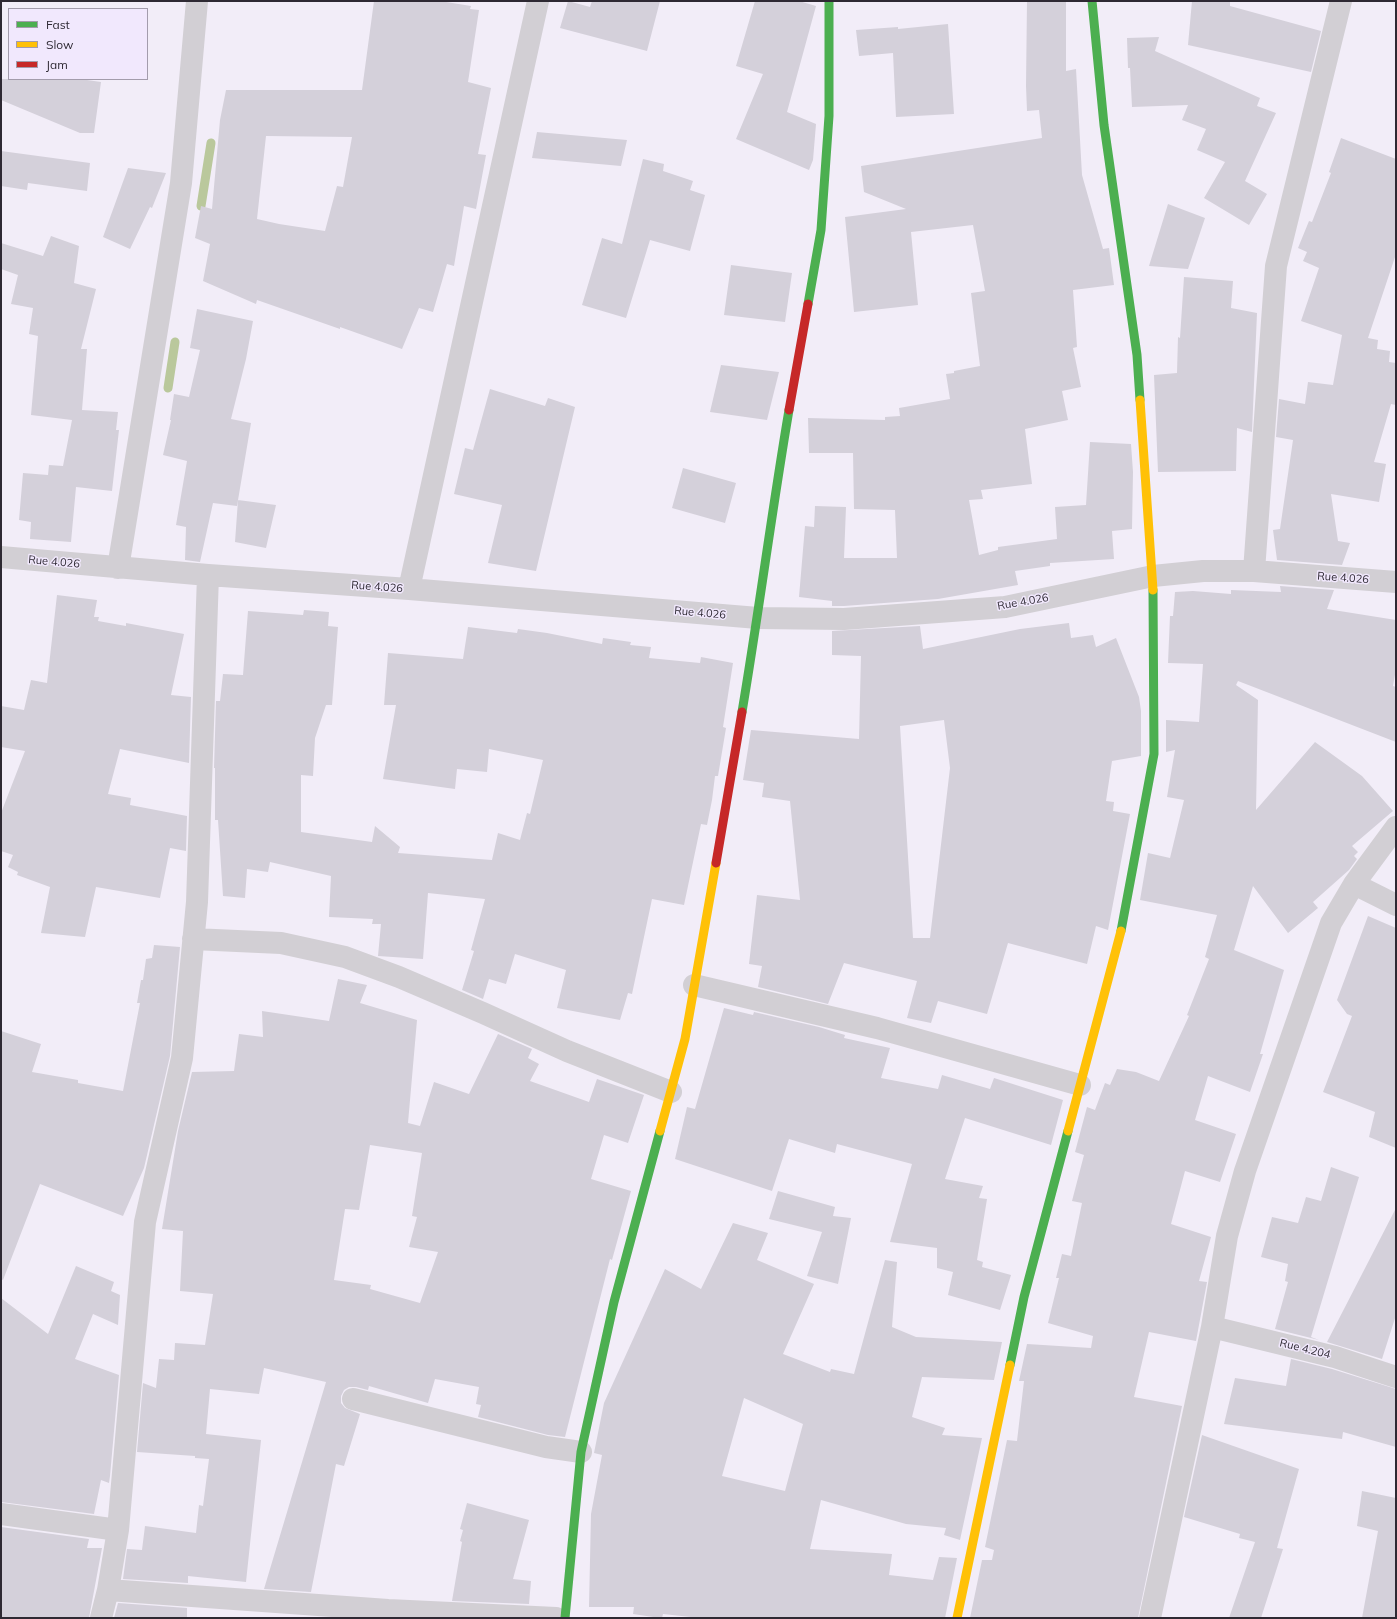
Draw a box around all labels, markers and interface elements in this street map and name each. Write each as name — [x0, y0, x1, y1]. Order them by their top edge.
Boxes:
legend — [8, 8, 148, 80]
text: Fast — [46, 17, 70, 32]
text: Slow — [46, 37, 74, 52]
text: Jam — [46, 57, 68, 72]
street label: Rue 4.026 — [28, 553, 80, 571]
street label: Rue 4.026 — [1317, 570, 1369, 586]
street label: Rue 4.026 — [351, 579, 403, 595]
street label: Rue 4.026 — [996, 591, 1050, 613]
street label: Rue 4.026 — [674, 604, 726, 622]
street label: Rue 4.204 — [1278, 1336, 1332, 1362]

